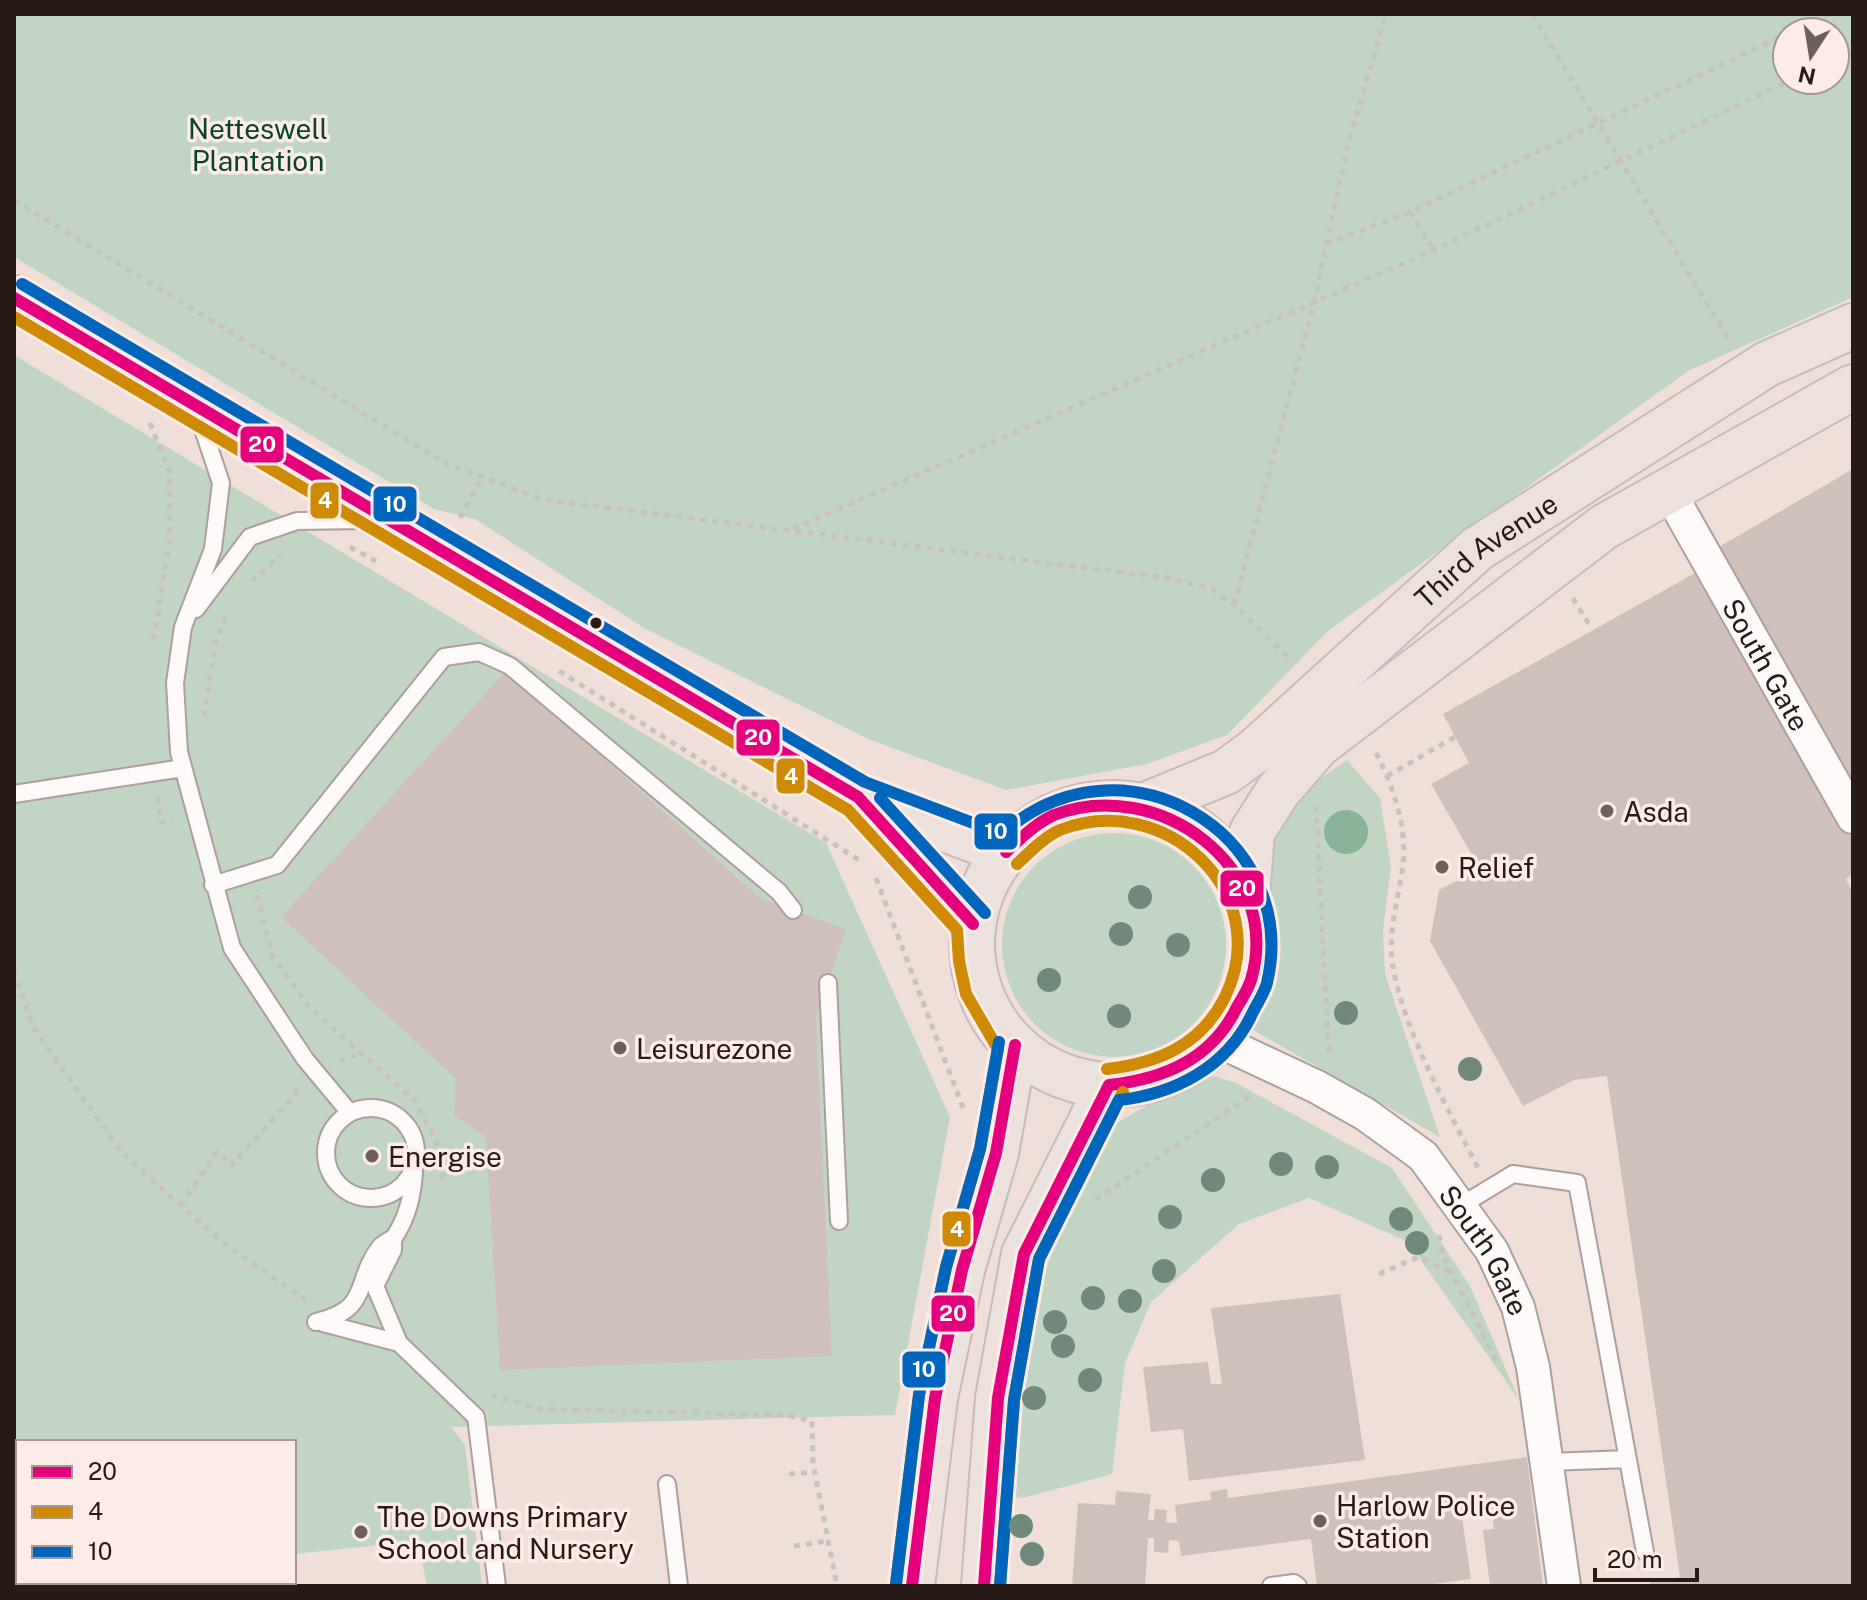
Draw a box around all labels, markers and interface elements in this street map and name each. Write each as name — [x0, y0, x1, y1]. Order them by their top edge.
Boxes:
north arrow — [1771, 16, 1851, 96]
text: N — [1796, 61, 1818, 90]
park label: Netteswell Plantation — [188, 112, 328, 177]
line badge: 20 — [239, 425, 285, 464]
text: 20 — [248, 431, 276, 457]
line badge: 4 — [309, 481, 340, 520]
line badge: 10 — [372, 485, 418, 523]
street label: Third Avenue — [1408, 486, 1563, 614]
text: 4 — [318, 487, 332, 513]
text: 10 — [383, 491, 407, 517]
street label: South Gate — [1716, 593, 1817, 736]
unlabelled marker — [588, 615, 604, 631]
line badge: 20 — [735, 718, 781, 757]
text: 20 — [744, 724, 772, 750]
line badge: 4 — [775, 757, 806, 795]
text: 4 — [784, 763, 798, 789]
place label: Asda — [1623, 795, 1689, 828]
marker: Asda — [1598, 802, 1616, 820]
line badge: 10 — [973, 812, 1019, 851]
text: 10 — [984, 818, 1008, 844]
place label: Relief — [1458, 851, 1534, 884]
marker: Relief — [1433, 858, 1451, 876]
line badge: 20 — [1219, 869, 1265, 908]
text: 20 — [1228, 875, 1256, 901]
place label: Leisurezone — [636, 1032, 792, 1065]
marker: Leisurezone — [611, 1039, 629, 1057]
place label: Energise — [388, 1140, 502, 1173]
marker: Energise — [363, 1147, 381, 1165]
street label: South Gate — [1433, 1178, 1536, 1320]
line badge: 4 — [941, 1210, 972, 1248]
text: 4 — [950, 1216, 964, 1242]
line badge: 20 — [930, 1294, 976, 1333]
text: 20 — [939, 1300, 967, 1326]
line badge: 10 — [901, 1350, 947, 1389]
text: 10 — [912, 1356, 936, 1382]
legend — [16, 1440, 296, 1584]
text: 20 — [88, 1457, 117, 1485]
place label: Harlow Police Station — [1336, 1489, 1515, 1554]
text: 4 — [88, 1497, 103, 1525]
place label: The Downs Primary School and Nursery — [377, 1500, 634, 1565]
marker: Harlow Police Station — [1311, 1512, 1329, 1530]
marker: The Downs Primary School and Nursery — [352, 1523, 370, 1541]
scale bar — [1595, 1532, 1697, 1582]
text: 10 — [88, 1537, 112, 1565]
text: 20 m — [1607, 1545, 1663, 1573]

